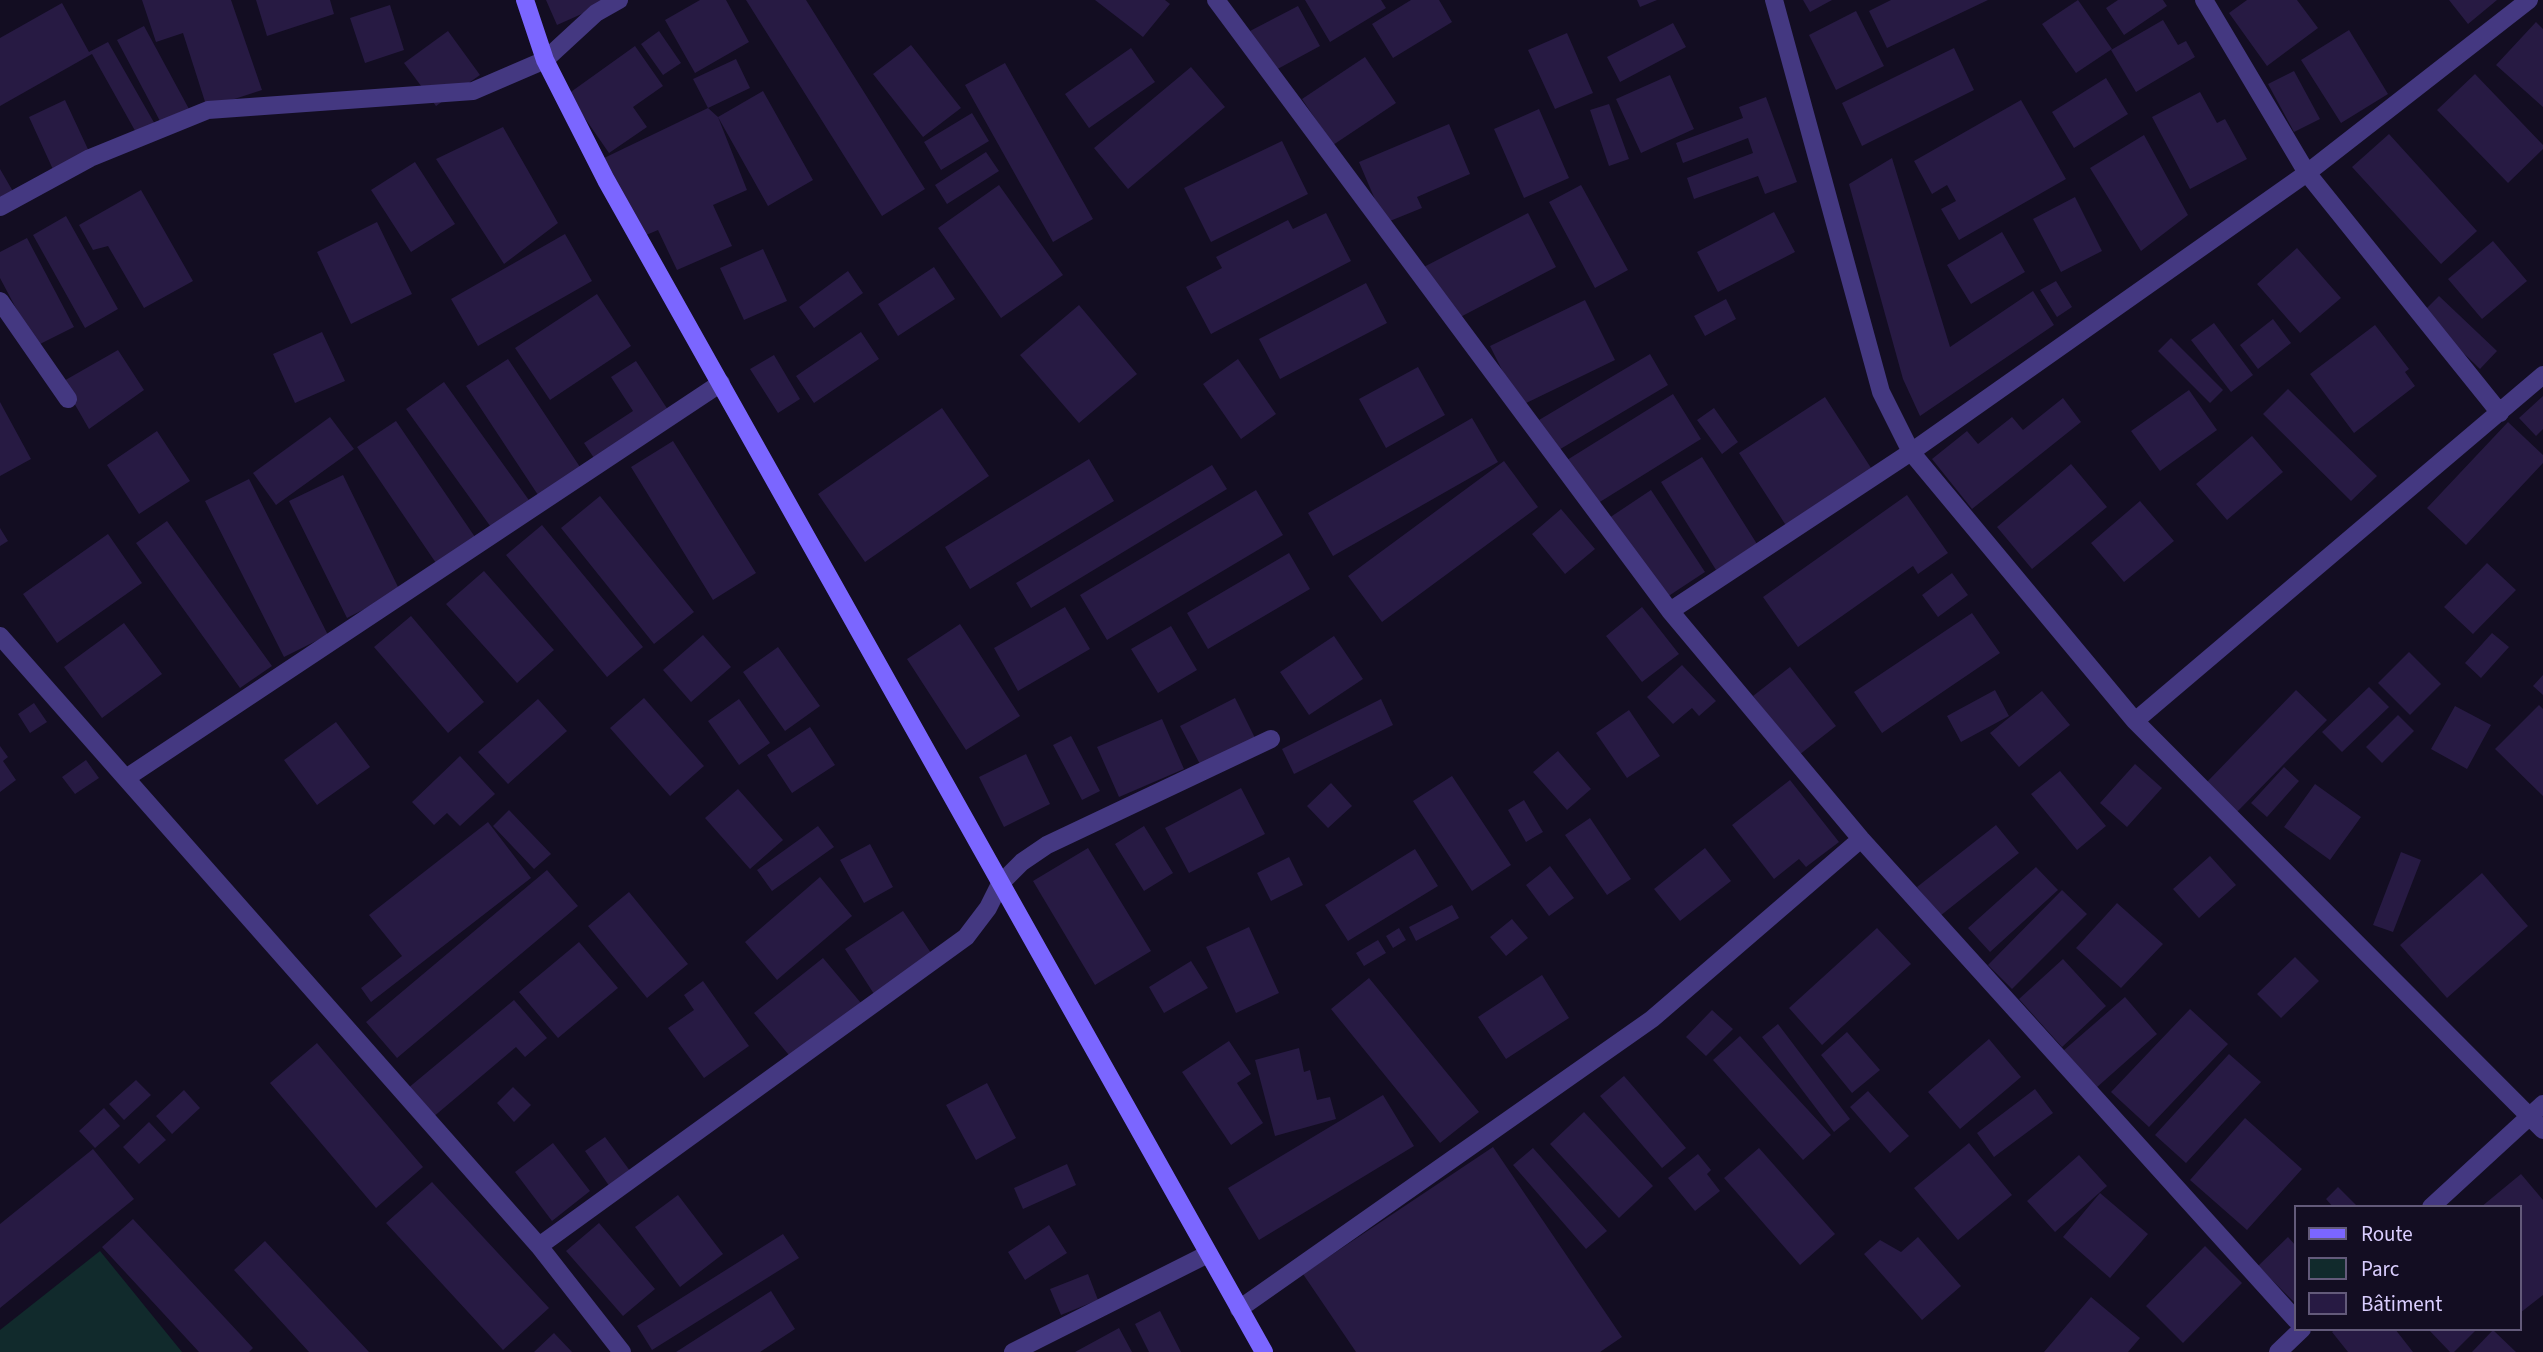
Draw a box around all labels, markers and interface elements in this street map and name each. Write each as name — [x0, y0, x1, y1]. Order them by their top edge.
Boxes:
legend — [2294, 1205, 2522, 1331]
text: Route — [2361, 1219, 2413, 1249]
text: Parc — [2361, 1254, 2399, 1284]
text: Bâtiment — [2361, 1289, 2442, 1319]

